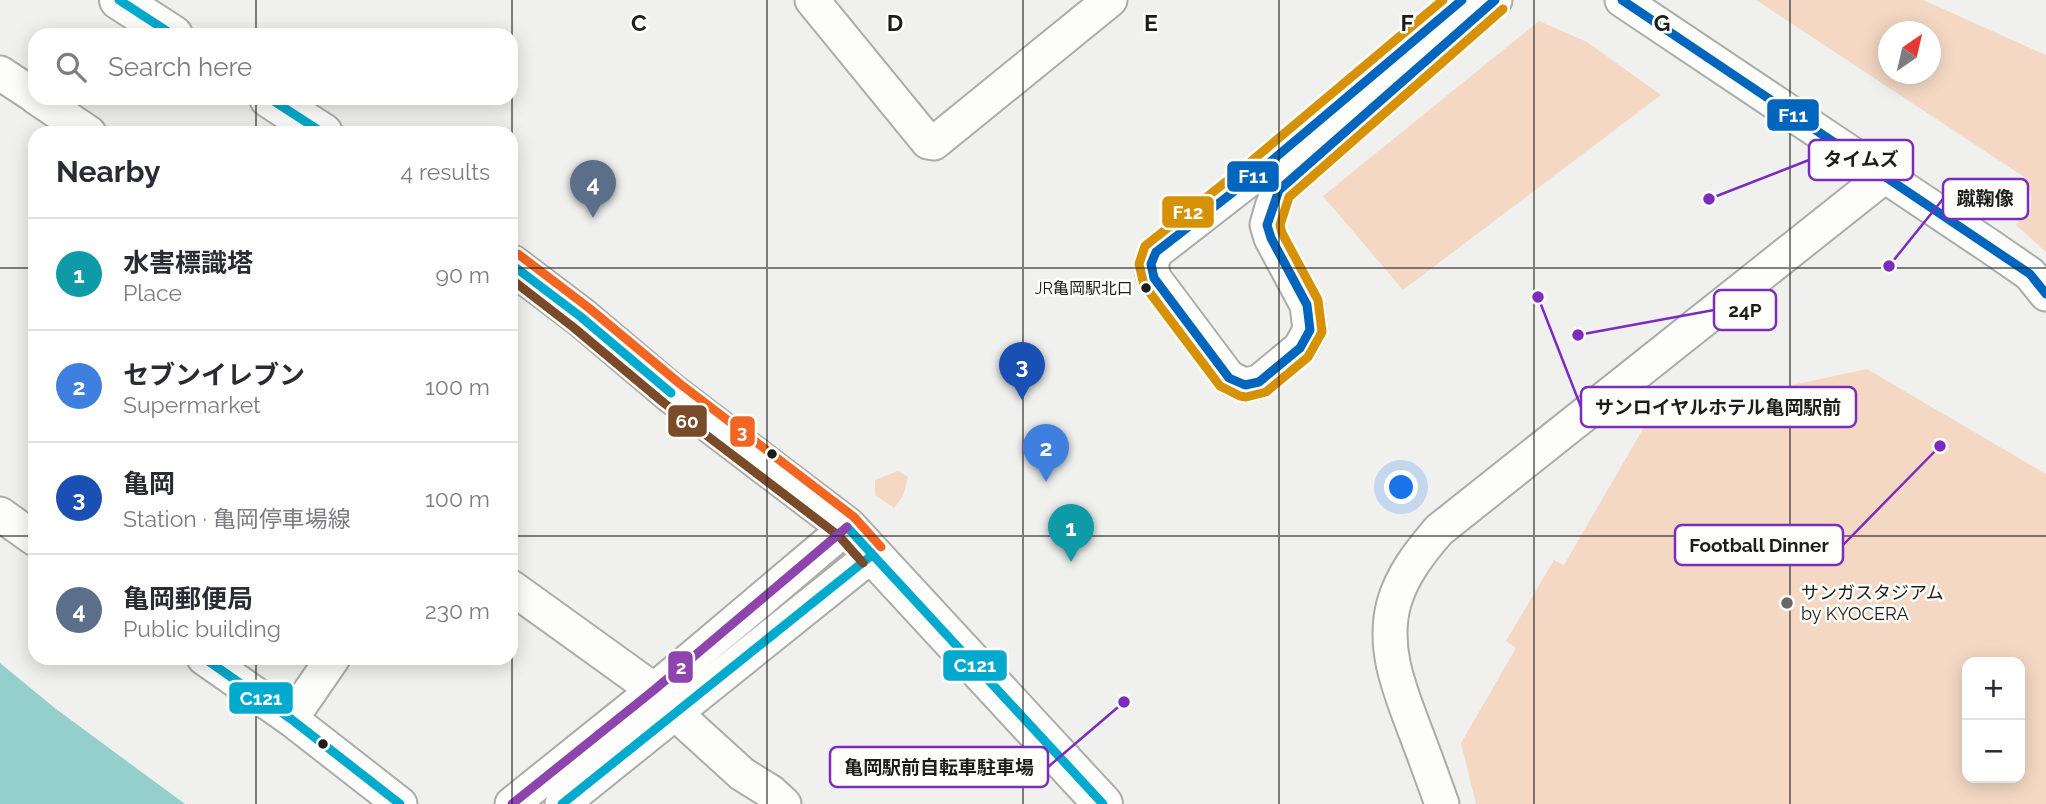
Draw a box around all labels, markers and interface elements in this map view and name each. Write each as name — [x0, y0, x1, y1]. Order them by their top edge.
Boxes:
text: C — [631, 9, 647, 36]
text: D — [887, 9, 903, 36]
text: E — [1144, 9, 1158, 36]
text: F — [1400, 9, 1414, 36]
text: G — [1654, 9, 1670, 36]
north arrow — [1878, 21, 1941, 84]
search box — [28, 28, 518, 105]
icon: search — [52, 48, 90, 86]
text: Search here — [108, 52, 252, 82]
line badge: F11 — [1766, 98, 1820, 132]
text: F11 — [1778, 104, 1808, 126]
callout: タイムズ — [1809, 140, 1913, 180]
text: タイムズ — [1823, 148, 1899, 170]
text: Nearby — [56, 154, 160, 189]
text: 4 results — [401, 158, 490, 185]
pin: 4 — [570, 160, 616, 218]
line badge: F11 — [1226, 160, 1280, 193]
text: F11 — [1238, 165, 1268, 187]
callout: 蹴鞠像 — [1943, 179, 2028, 219]
text: 蹴鞠像 — [1956, 187, 2014, 209]
line badge: F12 — [1161, 195, 1215, 229]
text: F12 — [1173, 201, 1203, 223]
text: 水害標識塔 — [123, 248, 253, 278]
text: 1 — [73, 261, 85, 288]
text: 90 m — [435, 261, 490, 288]
text: Place — [123, 279, 182, 306]
place label: JR亀岡駅北口 — [1035, 279, 1133, 298]
marker: JR亀岡駅北口 — [1139, 281, 1153, 295]
callout: 24P — [1714, 290, 1776, 330]
text: 24P — [1728, 299, 1762, 321]
pin: 3 — [999, 342, 1045, 400]
text: セブンイレブン — [123, 360, 305, 390]
text: 2 — [73, 373, 85, 400]
text: 100 m — [425, 373, 490, 400]
callout: サンロイヤルホテル亀岡駅前 — [1581, 387, 1856, 427]
text: Supermarket — [123, 391, 261, 418]
text: サンロイヤルホテル亀岡駅前 — [1595, 396, 1841, 418]
line badge: 60 — [667, 404, 708, 438]
text: 60 — [675, 410, 699, 432]
line badge: 3 — [729, 415, 756, 448]
text: 3 — [737, 420, 747, 442]
pin: 2 — [1023, 424, 1069, 482]
unlabelled marker — [765, 447, 779, 461]
text: 亀岡 — [123, 469, 175, 499]
your location — [1384, 470, 1418, 504]
text: 3 — [73, 485, 85, 512]
text: 100 m — [425, 485, 490, 512]
pin: 1 — [1048, 504, 1094, 562]
text: Station · 亀岡停車場線 — [123, 505, 351, 532]
callout: Football Dinner — [1675, 525, 1843, 565]
text: Football Dinner — [1689, 534, 1829, 556]
place label: サンガスタジアム by KYOCERA — [1801, 582, 1944, 624]
text: 亀岡郵便局 — [123, 584, 253, 614]
marker: サンガスタジアム by KYOCERA — [1779, 595, 1795, 611]
text: 4 — [72, 597, 86, 624]
text: 230 m — [425, 597, 490, 624]
text: Public building — [123, 615, 281, 642]
line badge: C121 — [942, 649, 1008, 682]
line badge: 2 — [667, 650, 694, 684]
text: C121 — [954, 654, 996, 676]
text: 2 — [676, 656, 686, 678]
map controls — [1962, 657, 2025, 783]
button: + — [1962, 657, 2025, 720]
line badge: C121 — [228, 681, 294, 715]
text: C121 — [240, 687, 282, 709]
button: − — [1962, 720, 2025, 783]
unlabelled marker — [316, 737, 330, 751]
callout: 亀岡駅前自転車駐車場 — [830, 747, 1048, 787]
text: 亀岡駅前自転車駐車場 — [844, 756, 1034, 778]

